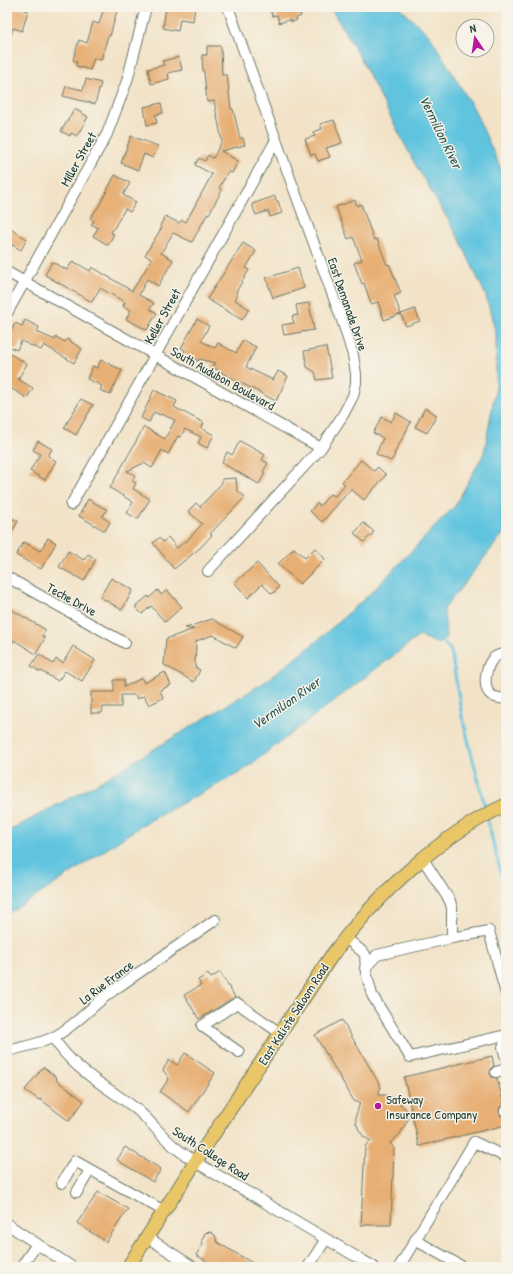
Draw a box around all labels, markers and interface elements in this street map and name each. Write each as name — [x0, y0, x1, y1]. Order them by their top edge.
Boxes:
north arrow — [455, 18, 495, 58]
text: N — [468, 21, 477, 36]
water label: Vermilion River — [415, 92, 468, 173]
street label: Miller Street — [56, 128, 101, 189]
street label: East Demanade Drive — [324, 255, 372, 353]
street label: Keller Street — [139, 284, 185, 347]
street label: South Audubon Boulevard — [168, 342, 278, 414]
street label: Teche Drive — [44, 578, 100, 620]
water label: Vermilion River — [248, 671, 325, 733]
street label: La Rue France — [75, 956, 137, 1008]
street label: East Kaliste Saloom Road — [253, 960, 333, 1068]
place label: Safeway Insurance Company — [386, 1090, 478, 1123]
marker: Safeway Insurance Company — [373, 1101, 383, 1111]
street label: South College Road — [169, 1122, 253, 1184]

